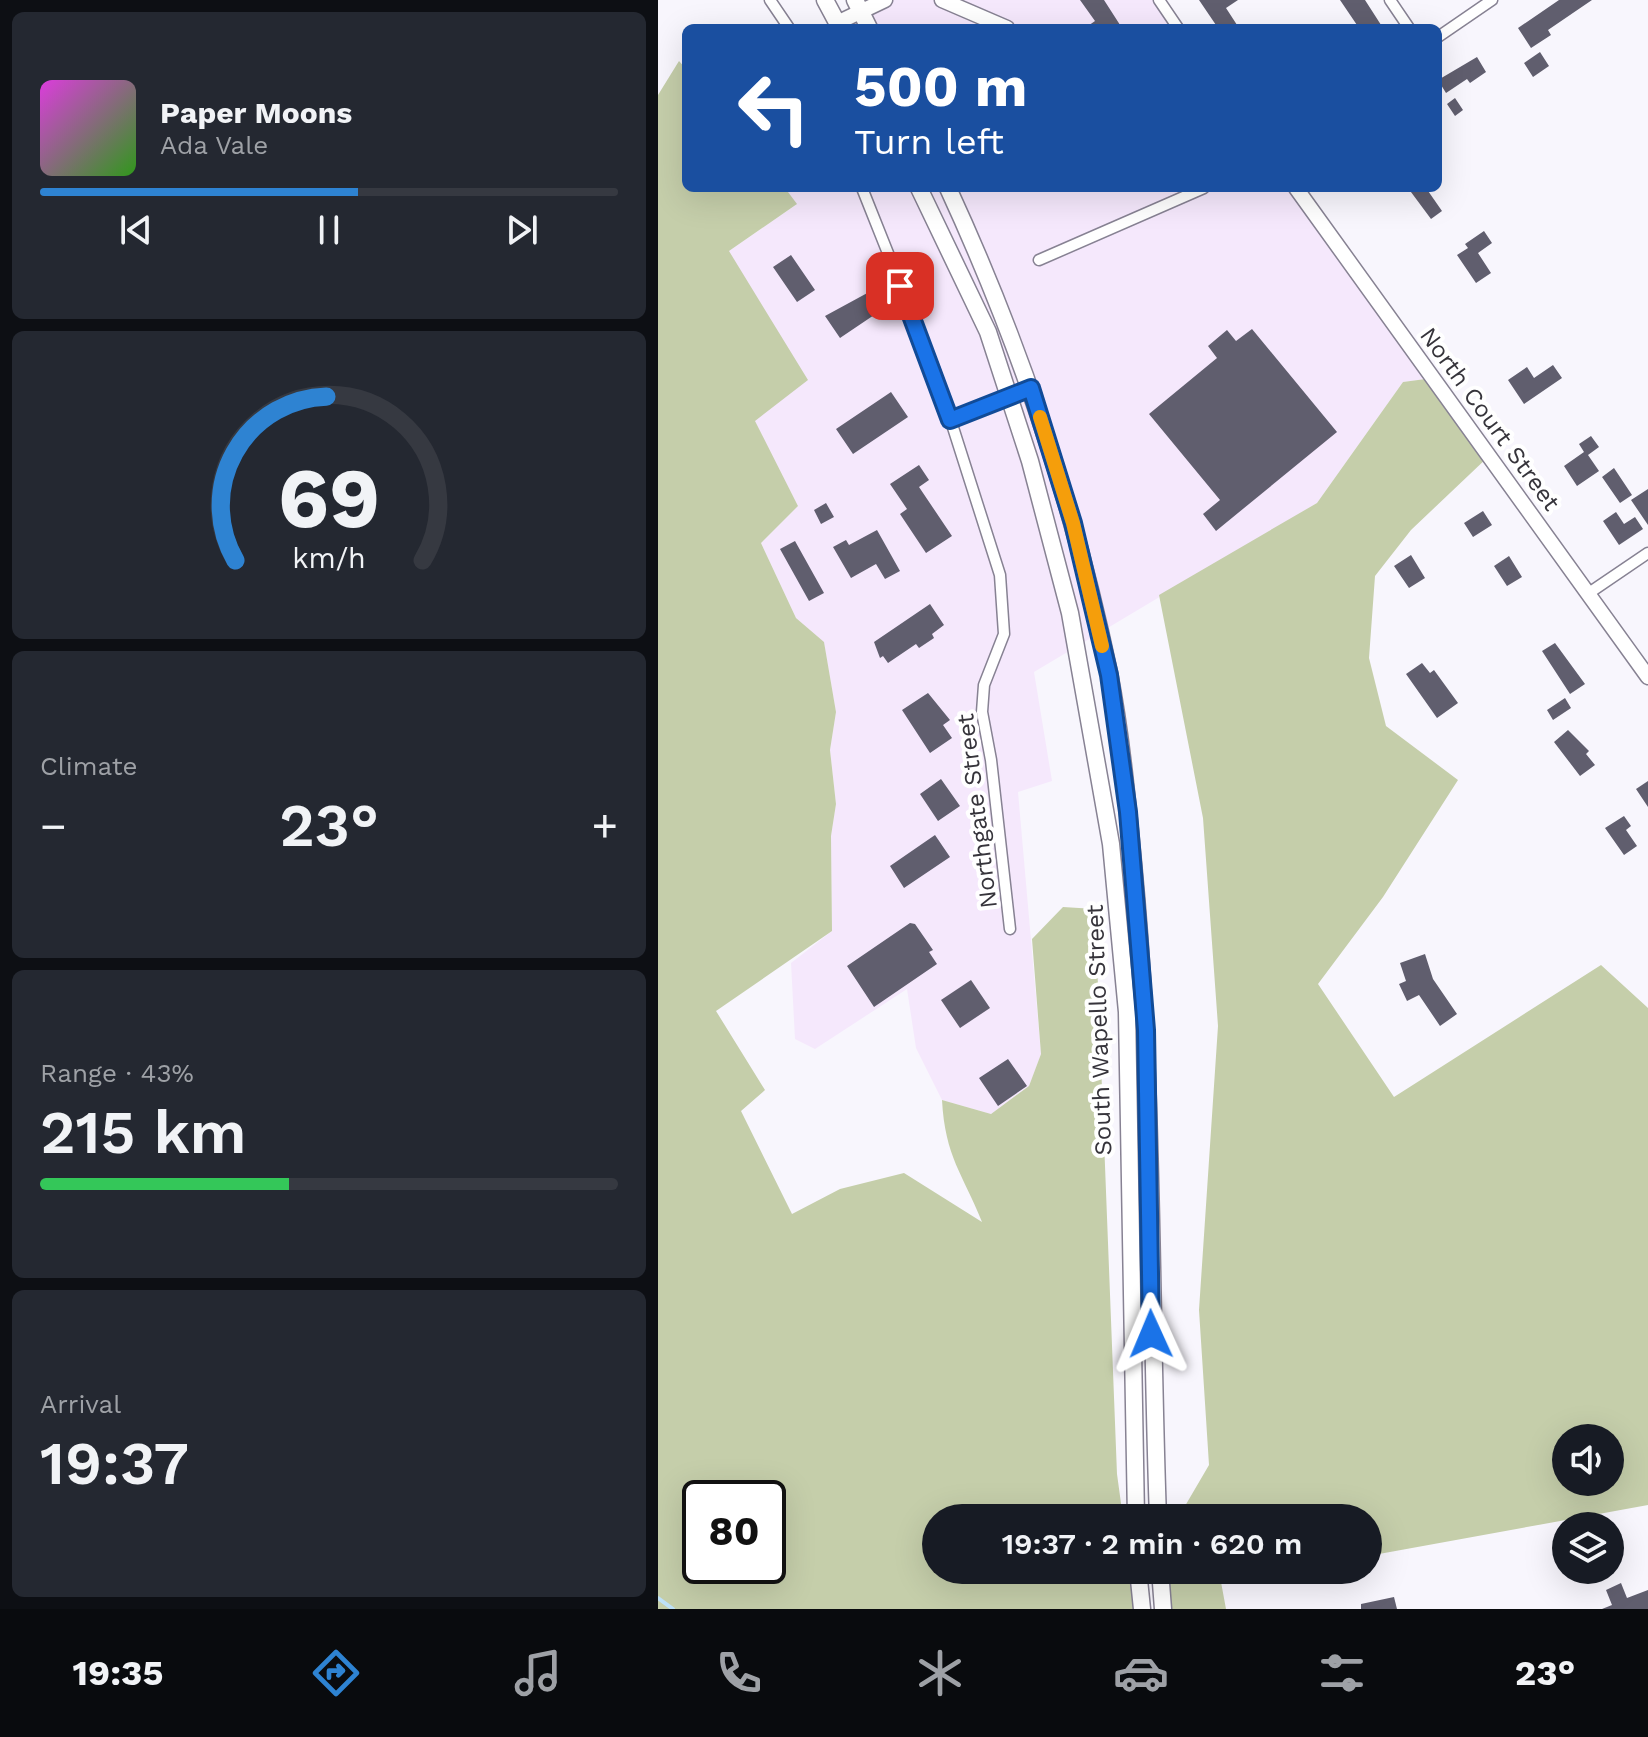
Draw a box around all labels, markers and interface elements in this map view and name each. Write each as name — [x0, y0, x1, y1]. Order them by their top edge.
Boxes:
text: 500 m — [854, 54, 1028, 120]
icon: left — [722, 56, 826, 160]
text: Paper Moons — [160, 95, 352, 130]
text: Turn left — [854, 121, 1004, 163]
text: Ada Vale — [160, 130, 268, 160]
icon: previous — [114, 208, 158, 252]
icon: pause — [307, 208, 351, 252]
icon: next — [500, 208, 544, 252]
pin — [866, 252, 934, 320]
icon: arrive — [878, 264, 922, 308]
street label: North Court Street — [1414, 322, 1566, 516]
text: 69 — [278, 450, 380, 547]
text: km/h — [292, 541, 366, 575]
street label: Northgate Street — [951, 712, 1003, 910]
text: Climate — [40, 751, 138, 781]
text: 23° — [279, 790, 379, 861]
text: − — [40, 800, 67, 852]
text: + — [591, 800, 618, 852]
street label: South Wapello Street — [1081, 904, 1117, 1156]
text: Range · 43% — [40, 1058, 194, 1088]
text: 215 km — [40, 1097, 247, 1168]
position arrow — [1109, 1292, 1193, 1376]
text: Arrival — [40, 1389, 121, 1419]
map controls — [1552, 1424, 1624, 1584]
button: sound — [1552, 1424, 1624, 1496]
text: 19:37 — [40, 1428, 189, 1499]
speed limit sign: 80 — [682, 1480, 786, 1584]
button: layers — [1552, 1512, 1624, 1584]
text: 19:37 · 2 min · 620 m — [1002, 1526, 1302, 1561]
icon: directions — [308, 1645, 364, 1701]
icon: music — [510, 1645, 566, 1701]
icon: phone — [711, 1645, 767, 1701]
icon: climate — [912, 1645, 968, 1701]
icon: car — [1113, 1645, 1169, 1701]
icon: filters — [1314, 1645, 1370, 1701]
text: 19:35 — [73, 1652, 163, 1694]
text: 23° — [1515, 1652, 1575, 1694]

